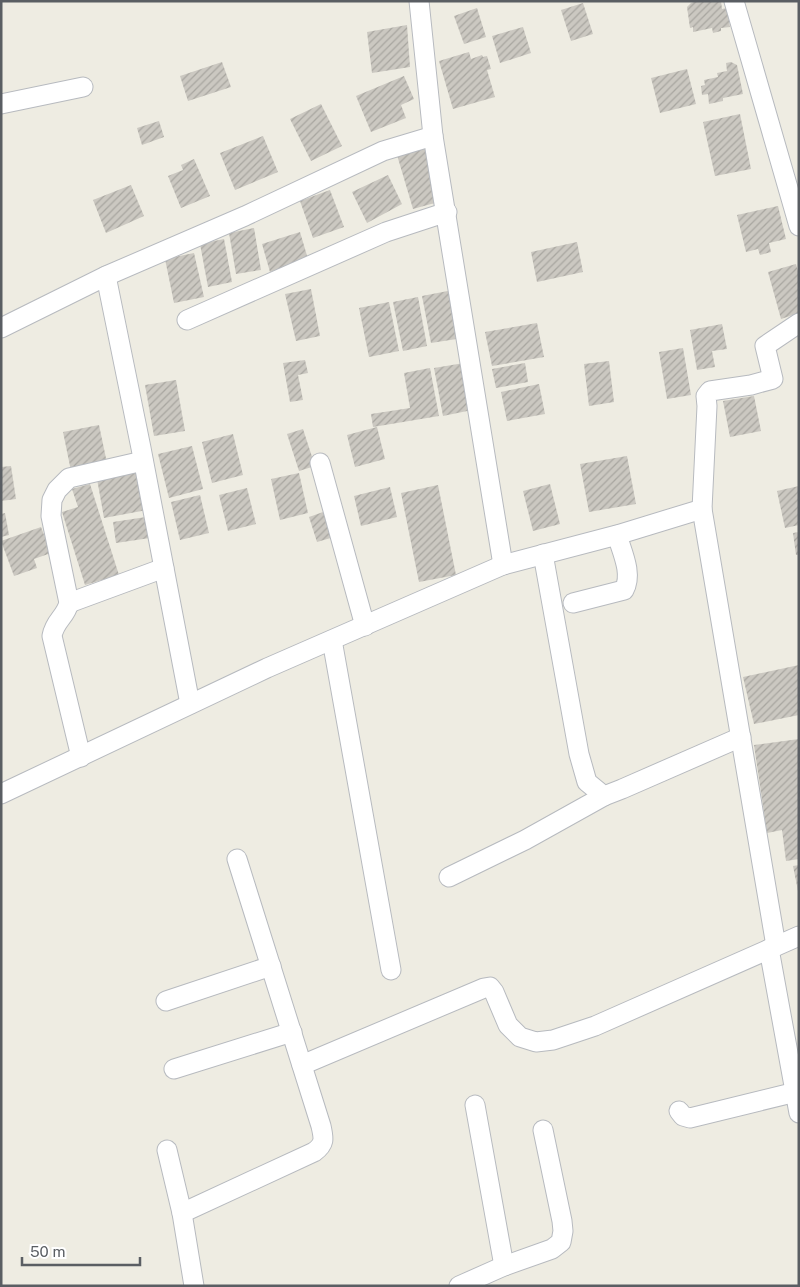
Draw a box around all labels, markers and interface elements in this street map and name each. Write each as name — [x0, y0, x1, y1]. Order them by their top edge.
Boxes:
scale bar — [22, 1234, 140, 1266]
text: 50 m — [30, 1243, 65, 1260]

